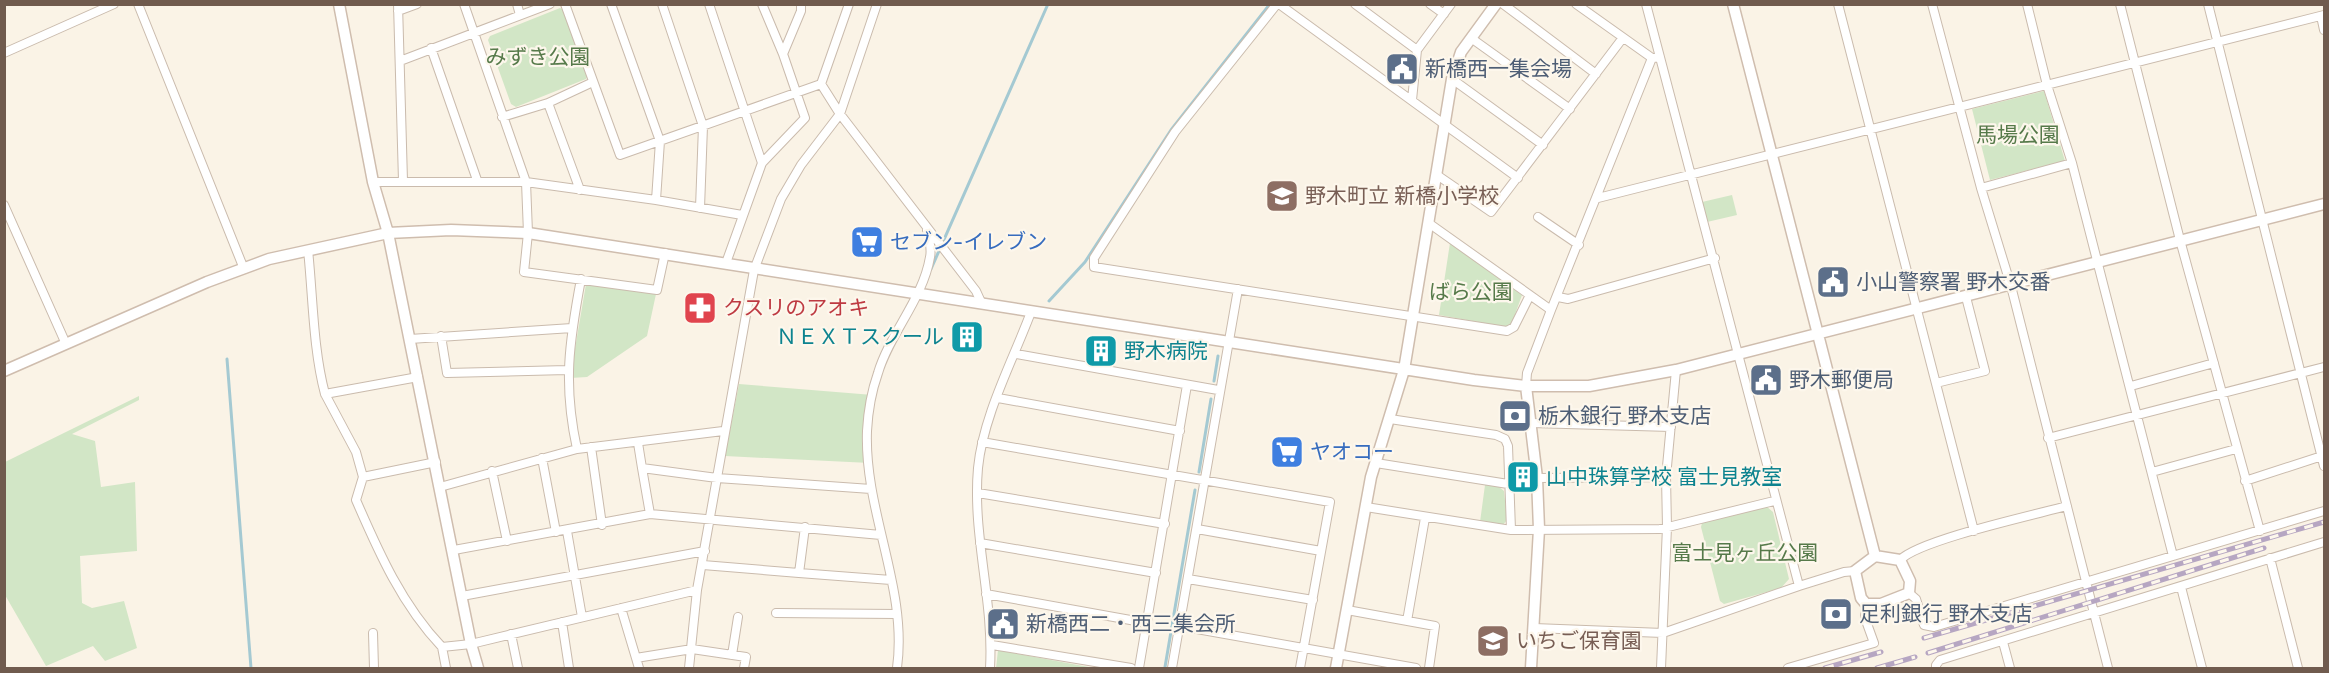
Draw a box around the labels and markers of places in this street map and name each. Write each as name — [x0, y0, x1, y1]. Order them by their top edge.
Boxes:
public building icon: 新橋西一集会場 — [1384, 51, 1420, 87]
place label: 新橋西一集会場 — [1425, 56, 1572, 81]
school or university icon: 野木町立 新橋小学校 — [1264, 178, 1300, 214]
place label: 野木町立 新橋小学校 — [1305, 183, 1499, 208]
supermarket icon: セブン-イレブン — [849, 224, 885, 260]
place label: セブン-イレブン — [890, 229, 1047, 254]
public building icon: 小山警察署 野木交番 — [1815, 264, 1851, 300]
place label: 小山警察署 野木交番 — [1856, 269, 2050, 294]
pharmacy icon: クスリのアオキ — [682, 290, 718, 326]
place label: クスリのアオキ — [723, 295, 869, 320]
building icon: ＮＥＸＴスクール — [949, 319, 985, 355]
place label: ＮＥＸＴスクール — [776, 324, 944, 349]
building icon: 野木病院 — [1083, 333, 1119, 369]
place label: 野木病院 — [1124, 338, 1208, 363]
public building icon: 野木郵便局 — [1748, 362, 1784, 398]
place label: 野木郵便局 — [1789, 367, 1894, 392]
bank icon: 栃木銀行 野木支店 — [1497, 398, 1533, 434]
place label: 栃木銀行 野木支店 — [1538, 403, 1711, 428]
supermarket icon: ヤオコー — [1269, 434, 1305, 470]
place label: ヤオコー — [1310, 439, 1394, 464]
building icon: 山中珠算学校 富士見教室 — [1505, 459, 1541, 495]
place label: 山中珠算学校 富士見教室 — [1546, 464, 1782, 489]
bank icon: 足利銀行 野木支店 — [1818, 596, 1854, 632]
place label: 足利銀行 野木支店 — [1859, 601, 2032, 626]
public building icon: 新橋西二・西三集会所 — [985, 606, 1021, 642]
place label: 新橋西二・西三集会所 — [1026, 611, 1236, 636]
school or university icon: いちご保育園 — [1475, 623, 1511, 659]
place label: いちご保育園 — [1516, 628, 1642, 653]

